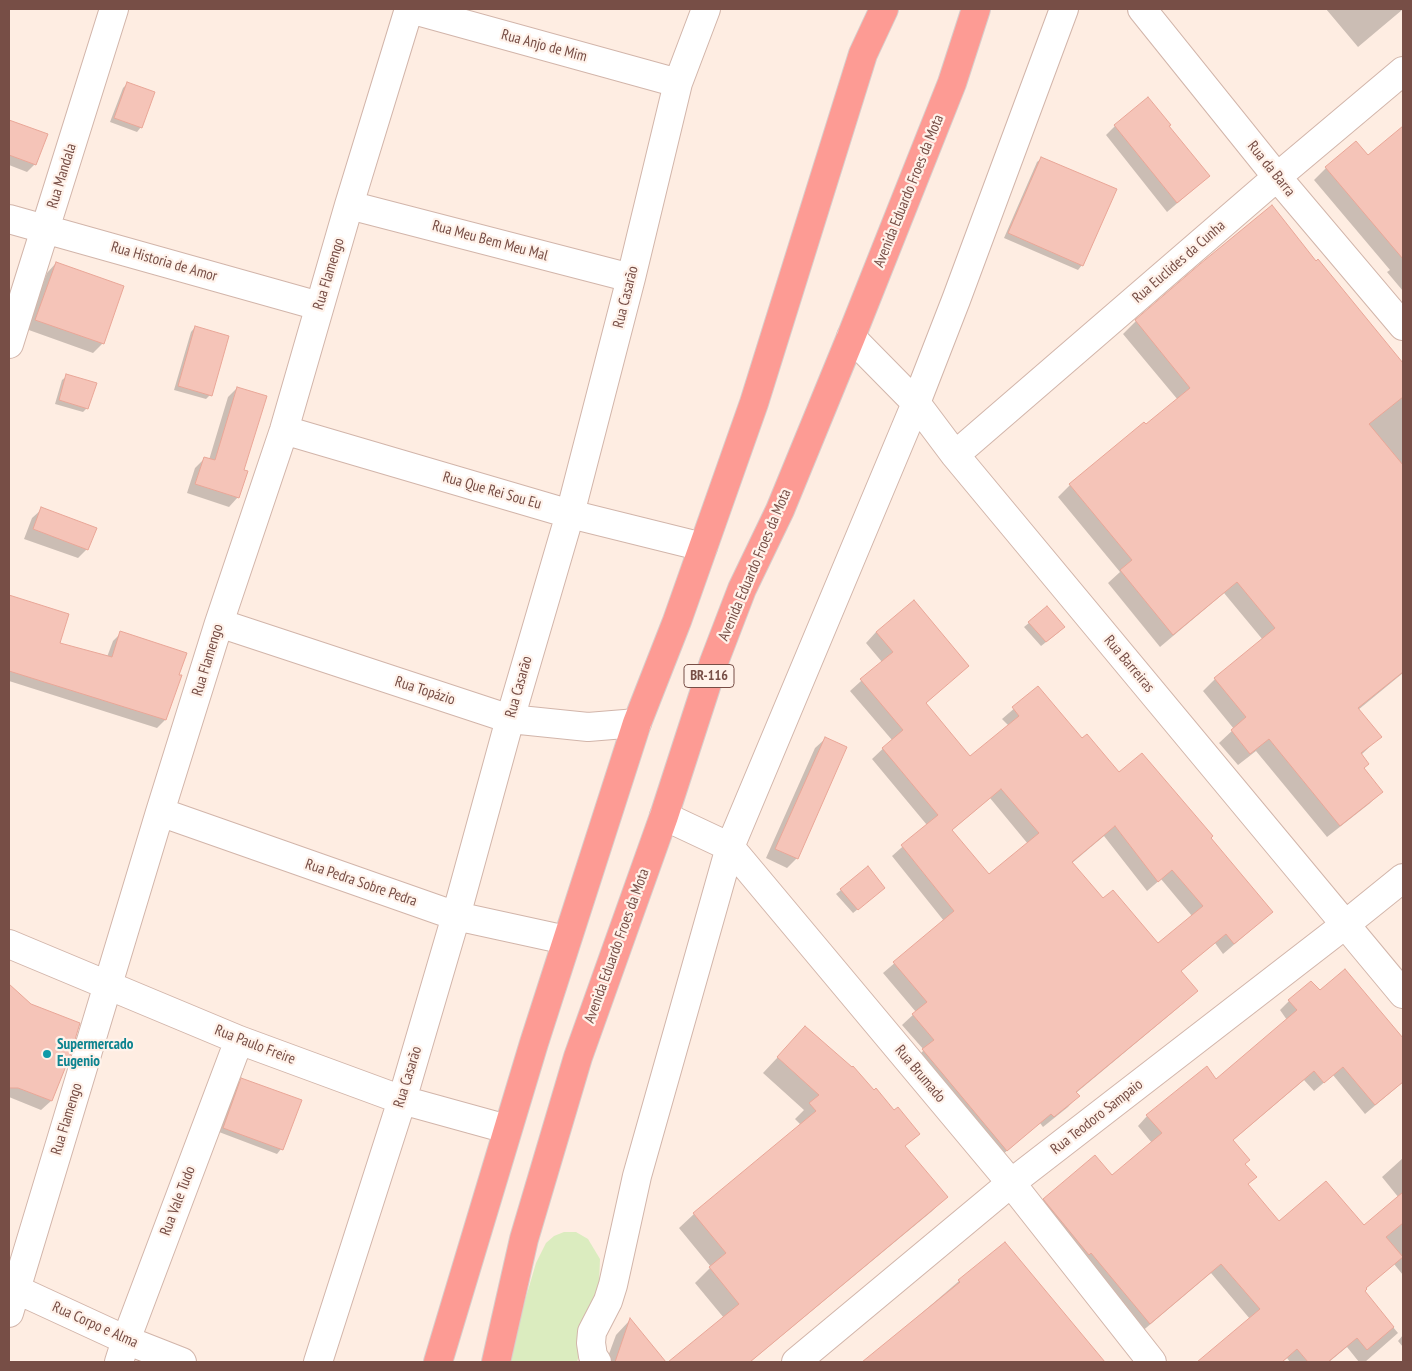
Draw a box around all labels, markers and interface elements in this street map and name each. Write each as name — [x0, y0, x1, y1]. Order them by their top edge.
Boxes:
street label: Rua Anjo de Mim — [499, 26, 589, 66]
street label: Avenida Eduardo Froes da Mota — [870, 112, 948, 270]
street label: Rua da Barra — [1243, 138, 1299, 200]
street label: Rua Mandala — [44, 141, 80, 211]
street label: Rua Meu Bem Meu Mal — [430, 217, 550, 265]
street label: Rua Euclides da Cunha — [1129, 217, 1229, 307]
street label: Rua Flamengo — [310, 236, 348, 312]
street label: Rua Historia de Amor — [109, 238, 219, 286]
street label: Rua Casarão — [610, 264, 642, 330]
street label: Rua Que Rei Sou Eu — [441, 468, 543, 514]
street label: Avenida Eduardo Froes da Mota — [715, 486, 795, 644]
street label: Rua Flamengo — [189, 622, 227, 698]
street label: Rua Barreiras — [1100, 632, 1158, 696]
street label: Rua Casarão — [502, 654, 536, 720]
road number: BR-116 — [684, 664, 734, 688]
street label: Rua Topázio — [393, 673, 457, 709]
street label: Rua Pedra Sobre Pedra — [303, 855, 419, 911]
street label: Avenida Eduardo Froes da Mota — [581, 866, 653, 1026]
street label: Rua Paulo Freire — [212, 1021, 298, 1069]
place label: Supermercado Eugenio — [57, 1036, 133, 1071]
street label: Rua Brumado — [891, 1042, 949, 1106]
street label: Rua Casarão — [390, 1044, 426, 1110]
marker: Supermercado Eugenio — [41, 1048, 53, 1060]
street label: Rua Teodoro Sampaio — [1047, 1075, 1147, 1159]
street label: Rua Flamengo — [48, 1081, 86, 1157]
street label: Rua Vale Tudo — [157, 1164, 199, 1238]
street label: Rua Corpo e Alma — [49, 1298, 141, 1352]

